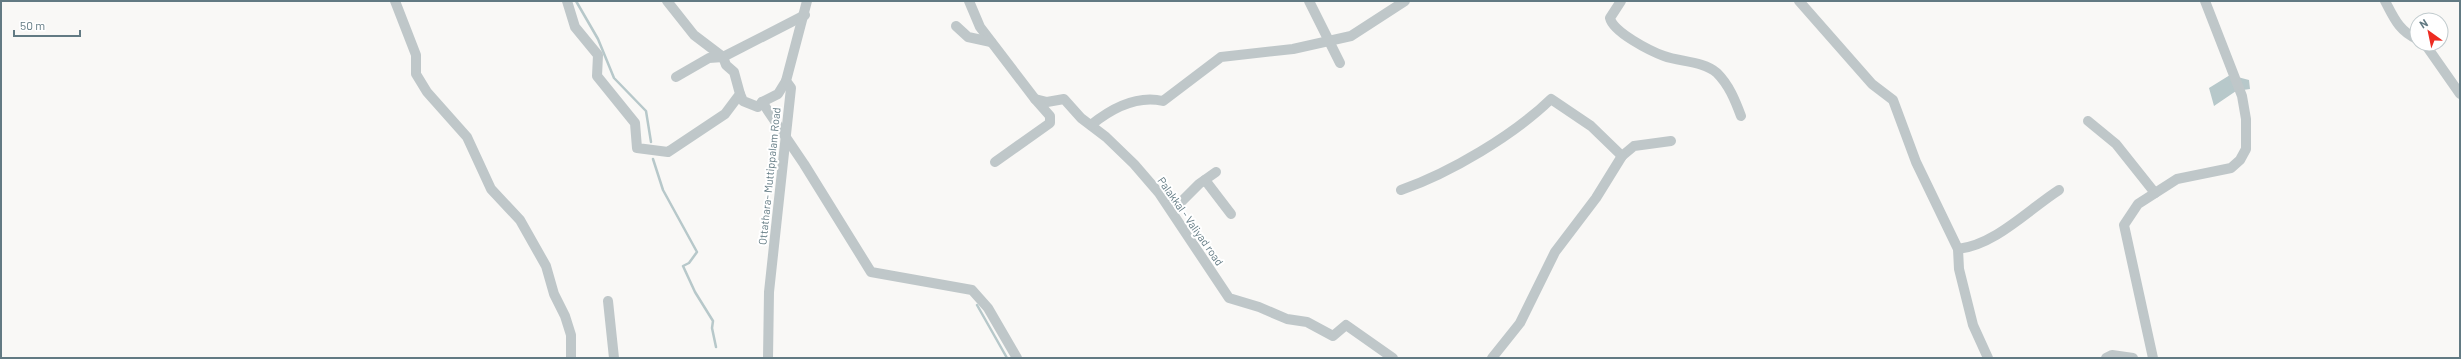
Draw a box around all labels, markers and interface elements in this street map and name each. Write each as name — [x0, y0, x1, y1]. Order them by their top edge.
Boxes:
scale bar — [14, 12, 80, 38]
north arrow — [2409, 12, 2449, 52]
text: N — [2417, 16, 2430, 31]
text: 50 m — [20, 18, 45, 32]
street label: Ottathara- Muttippalam Road — [755, 107, 783, 245]
street label: Palakkal - Valiyad road — [1155, 174, 1227, 268]

